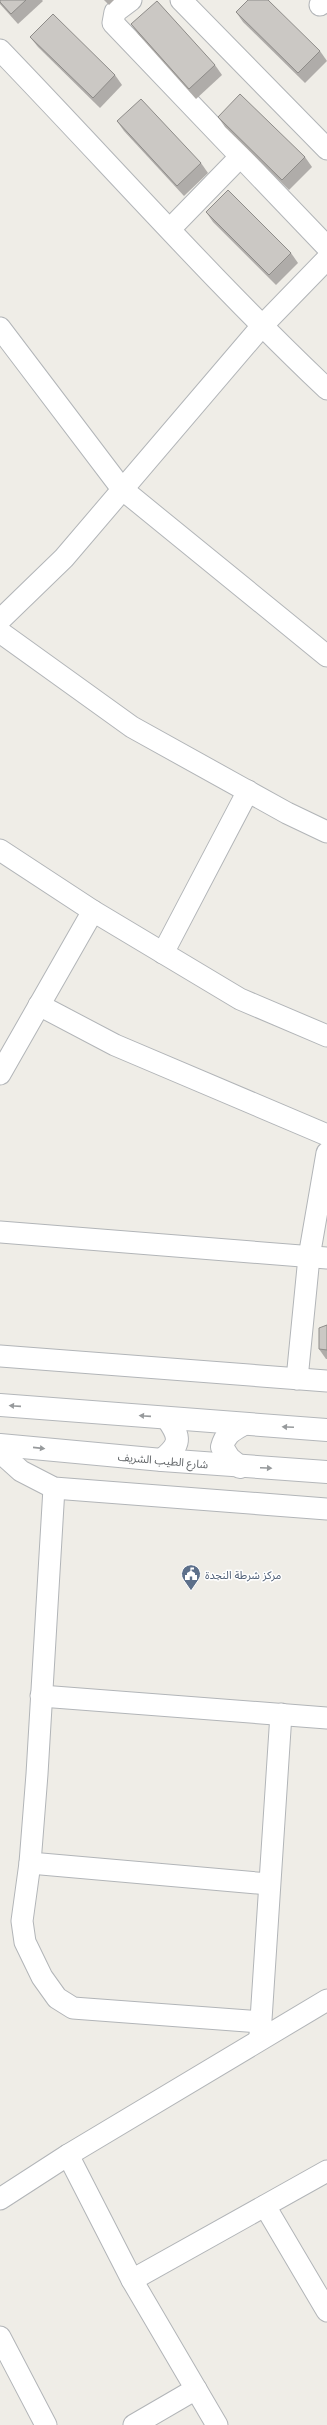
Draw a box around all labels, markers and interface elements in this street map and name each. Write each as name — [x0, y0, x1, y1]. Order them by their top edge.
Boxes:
one-way arrow — [9, 1403, 21, 1410]
one-way arrow — [139, 1413, 151, 1419]
one-way arrow — [281, 1424, 294, 1430]
one-way arrow — [33, 1445, 45, 1452]
street label: شارع الطيب الشريف — [117, 1449, 209, 1472]
one-way arrow — [260, 1465, 272, 1472]
public building icon: مركز شرطة النجدة — [180, 1563, 202, 1591]
place label: مركز شرطة النجدة — [205, 1567, 282, 1582]

